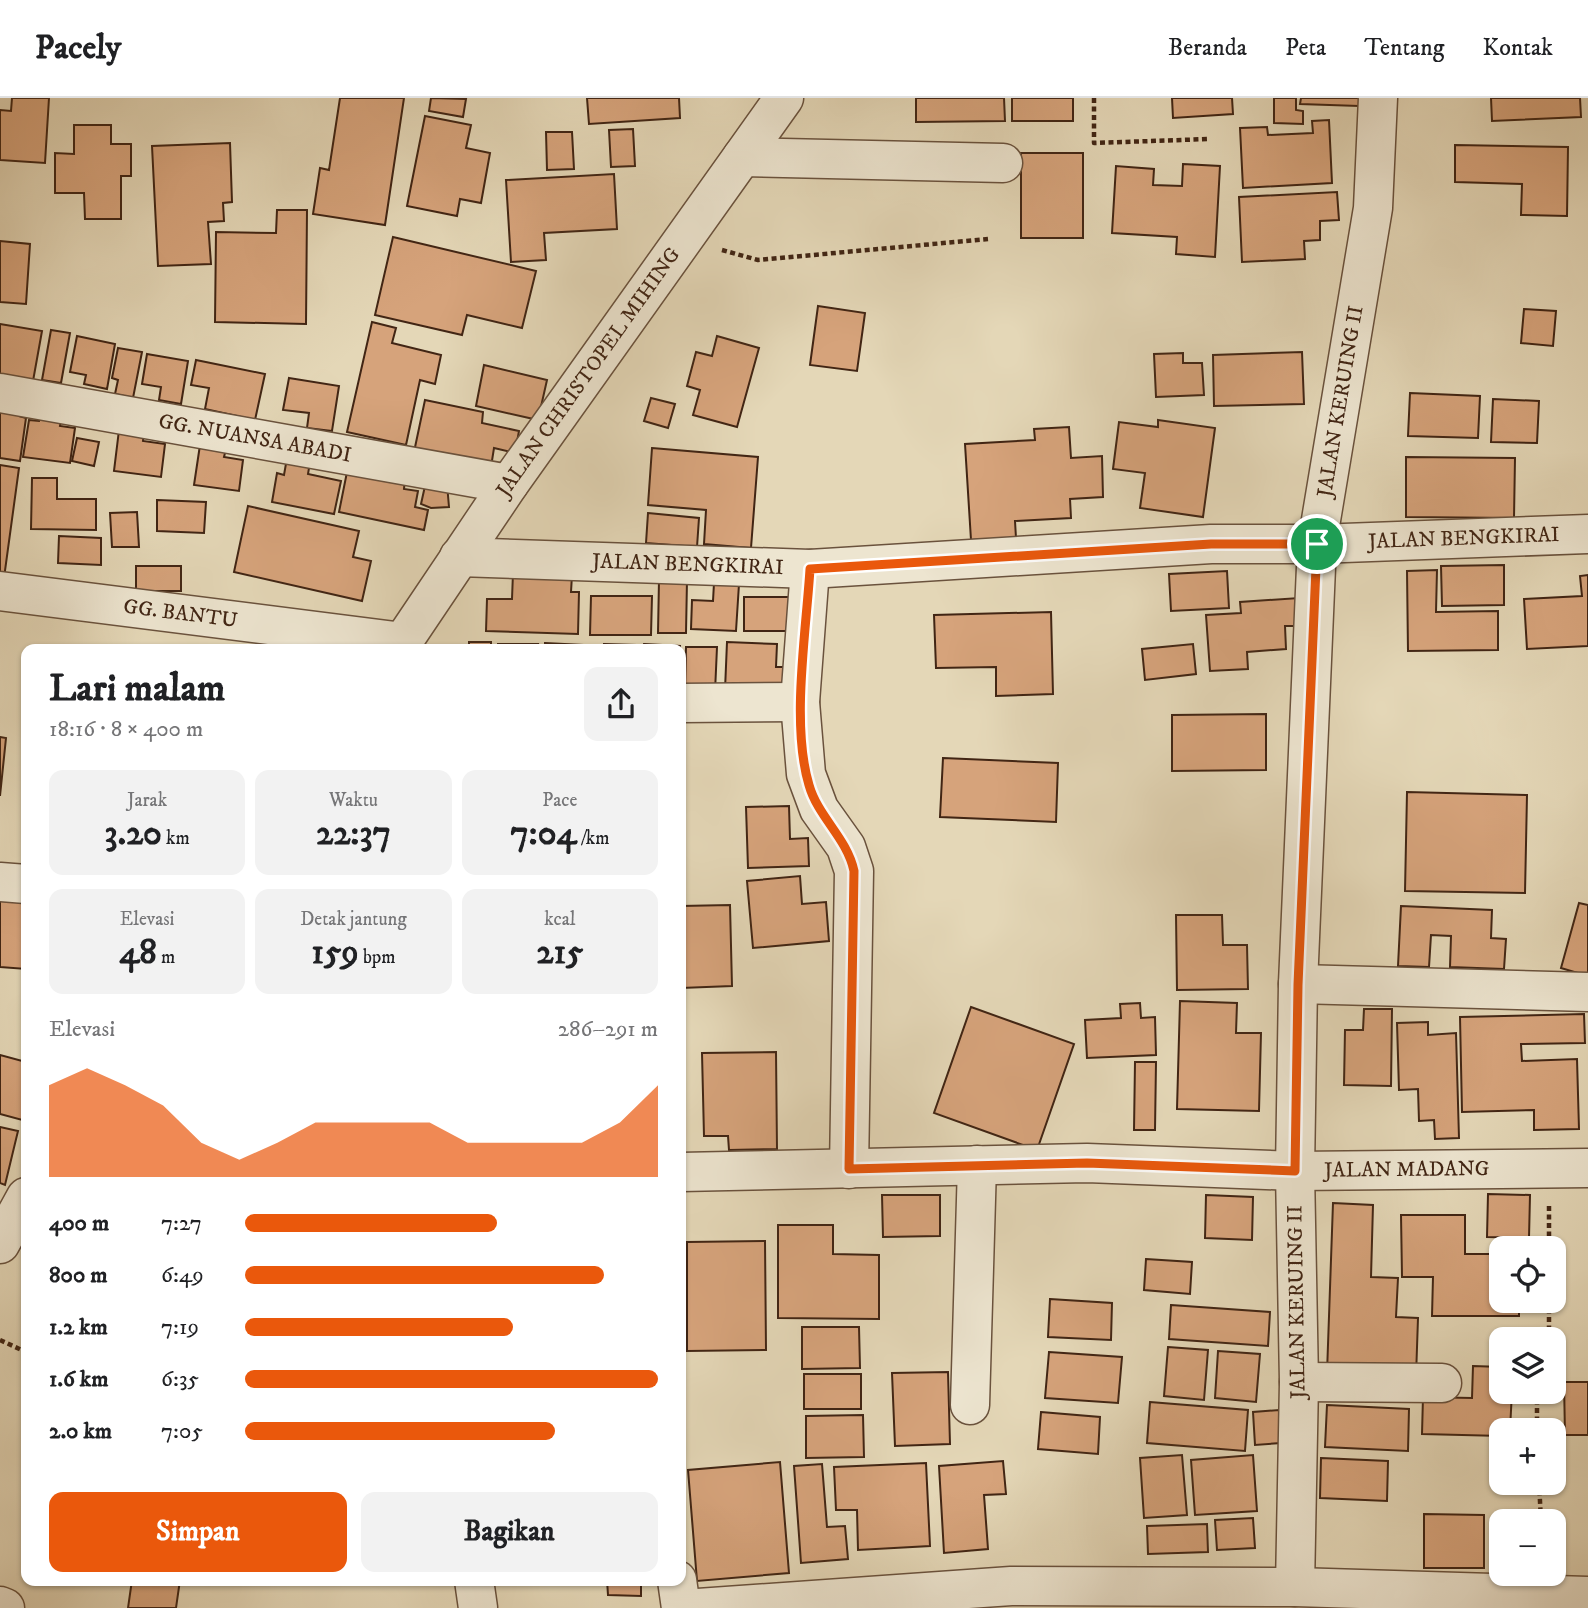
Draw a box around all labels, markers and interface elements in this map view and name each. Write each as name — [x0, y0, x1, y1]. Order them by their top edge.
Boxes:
text: Pacely — [35, 28, 121, 69]
text: Beranda — [1168, 33, 1247, 63]
text: Peta — [1285, 33, 1326, 63]
text: Tentang — [1364, 33, 1445, 63]
text: Kontak — [1483, 33, 1553, 63]
street label: JALAN CHRISTOPEL MIHING — [490, 242, 687, 504]
street label: JALAN KERUING II — [1312, 304, 1370, 501]
street label: GG. NUANSA ABADI — [157, 409, 353, 469]
pin — [1287, 514, 1347, 574]
street label: JALAN BENGKIRAI — [1366, 522, 1560, 555]
icon: arrive — [1298, 525, 1336, 563]
street label: JALAN BENGKIRAI — [590, 548, 784, 581]
street label: GG. BANTU — [122, 594, 239, 634]
text: Lari malam — [49, 665, 225, 713]
button: share — [584, 667, 658, 741]
text: 18:16 · 8 × 400 m — [49, 715, 203, 744]
text: Jarak — [127, 789, 167, 812]
text: Waktu — [329, 789, 378, 812]
text: Pace — [542, 789, 577, 812]
text: 3.20 — [105, 812, 162, 856]
text: 22:37 — [316, 812, 391, 856]
text: 7:04 — [510, 812, 577, 856]
text: km — [162, 827, 190, 850]
text: /km — [577, 827, 610, 850]
text: Elevasi — [120, 908, 174, 931]
text: Detak jantung — [300, 908, 407, 931]
text: kcal — [544, 908, 575, 931]
text: 48 — [119, 931, 157, 975]
text: 159 — [311, 931, 359, 975]
text: 215 — [536, 931, 583, 975]
text: m — [157, 946, 175, 969]
text: bpm — [359, 946, 396, 969]
text: Elevasi — [49, 1015, 115, 1044]
text: 286–291 m — [558, 1015, 658, 1044]
street label: JALAN MADANG — [1322, 1156, 1490, 1184]
street label: JALAN KERUING II — [1282, 1205, 1312, 1401]
text: 400 m — [49, 1209, 109, 1238]
text: 7:27 — [161, 1209, 202, 1238]
map controls — [1489, 1236, 1566, 1586]
button: locate — [1489, 1236, 1566, 1313]
text: 800 m — [49, 1261, 107, 1290]
text: 6:49 — [161, 1261, 204, 1290]
text: 1.2 km — [49, 1313, 108, 1342]
text: 7:19 — [161, 1313, 199, 1342]
button: layers — [1489, 1327, 1566, 1404]
text: 1.6 km — [49, 1365, 108, 1394]
text: 6:35 — [161, 1365, 199, 1394]
text: 2.0 km — [49, 1417, 112, 1446]
text: 7:05 — [161, 1417, 203, 1446]
button: + — [1489, 1418, 1566, 1495]
button: Simpan — [49, 1492, 347, 1572]
button: Bagikan — [361, 1492, 658, 1572]
button: − — [1489, 1509, 1566, 1586]

